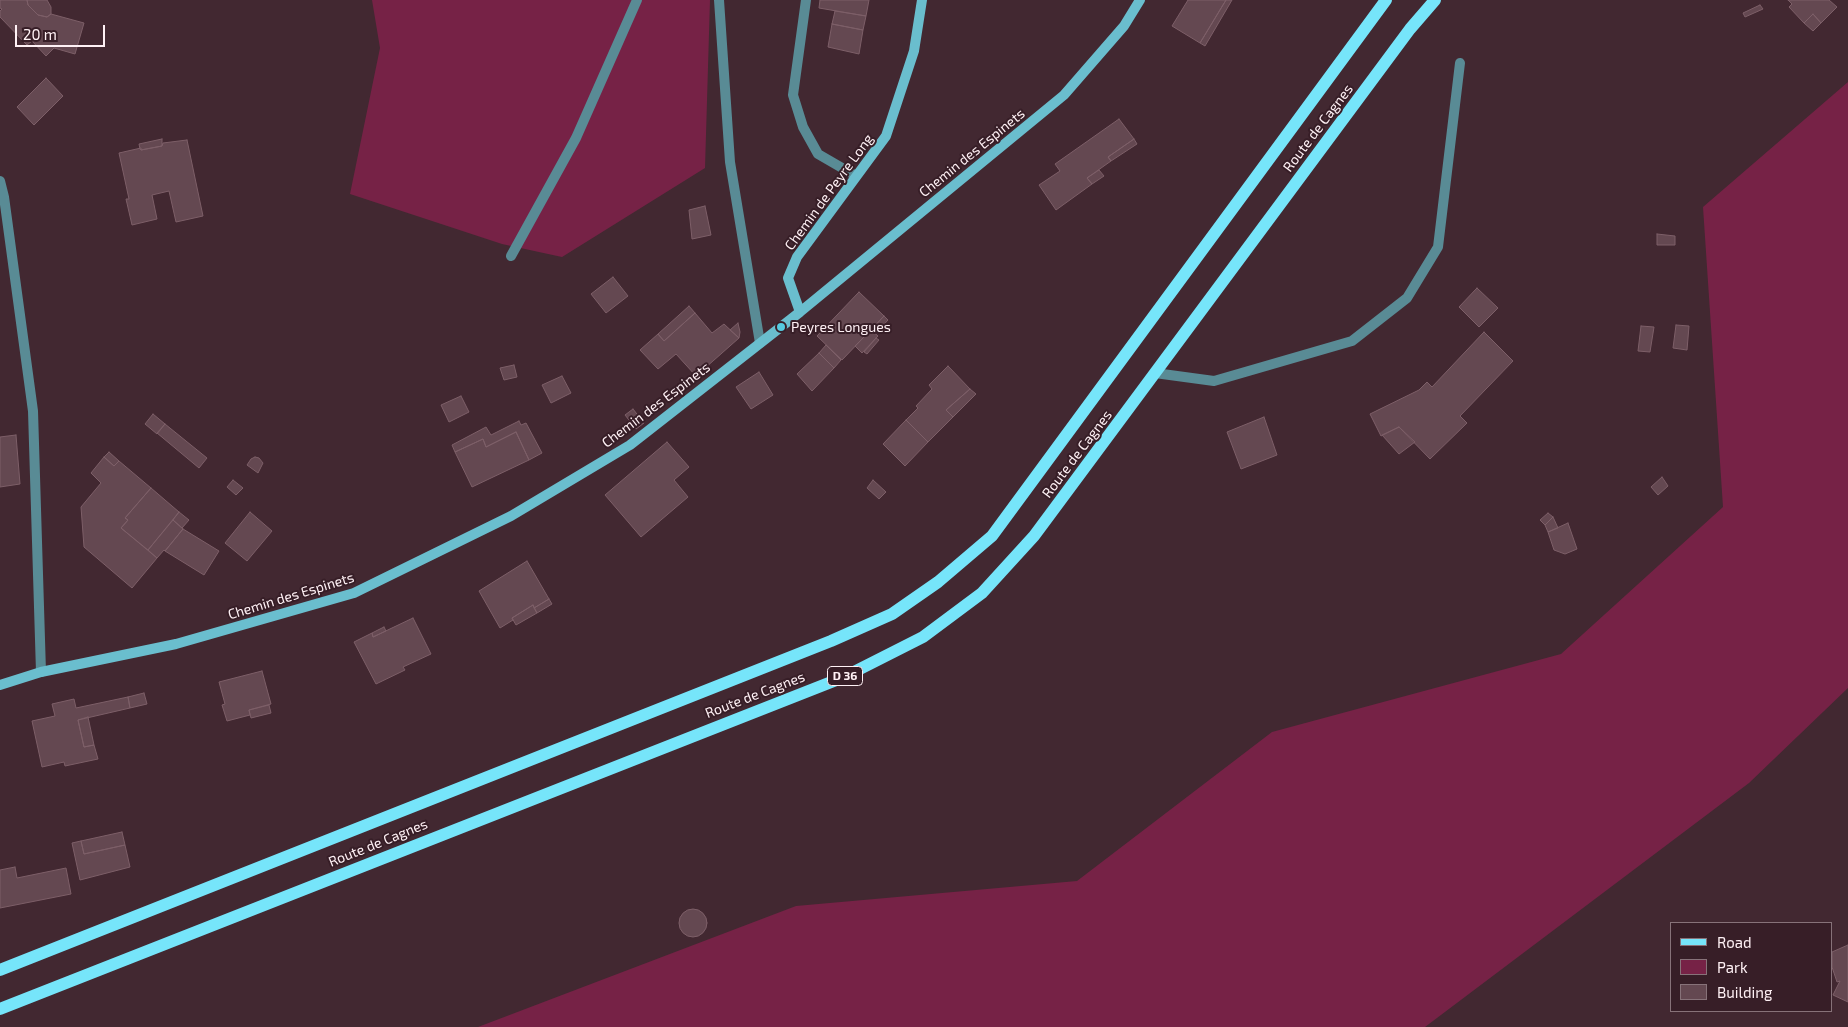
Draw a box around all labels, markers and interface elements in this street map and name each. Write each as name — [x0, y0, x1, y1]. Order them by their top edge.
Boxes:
scale bar — [18, 15, 108, 47]
text: 20 m — [23, 25, 57, 43]
street label: Route de Cagnes — [1280, 81, 1356, 175]
street label: Chemin des Espinets — [916, 105, 1028, 201]
street label: Chemin de Peyre Long — [781, 131, 877, 253]
place label: Peyres Longues — [791, 319, 891, 335]
marker: Peyres Longues — [775, 321, 787, 333]
street label: Chemin des Espinets — [599, 359, 713, 451]
street label: Route de Cagnes — [1039, 407, 1115, 501]
street label: Chemin des Espinets — [226, 569, 356, 623]
road number: D 36 — [828, 666, 862, 686]
street label: Route de Cagnes — [703, 668, 807, 722]
street label: Route de Cagnes — [326, 815, 430, 871]
legend — [1670, 922, 1833, 1012]
text: Road — [1717, 933, 1752, 951]
text: Park — [1717, 958, 1748, 976]
text: Building — [1717, 983, 1772, 1001]

